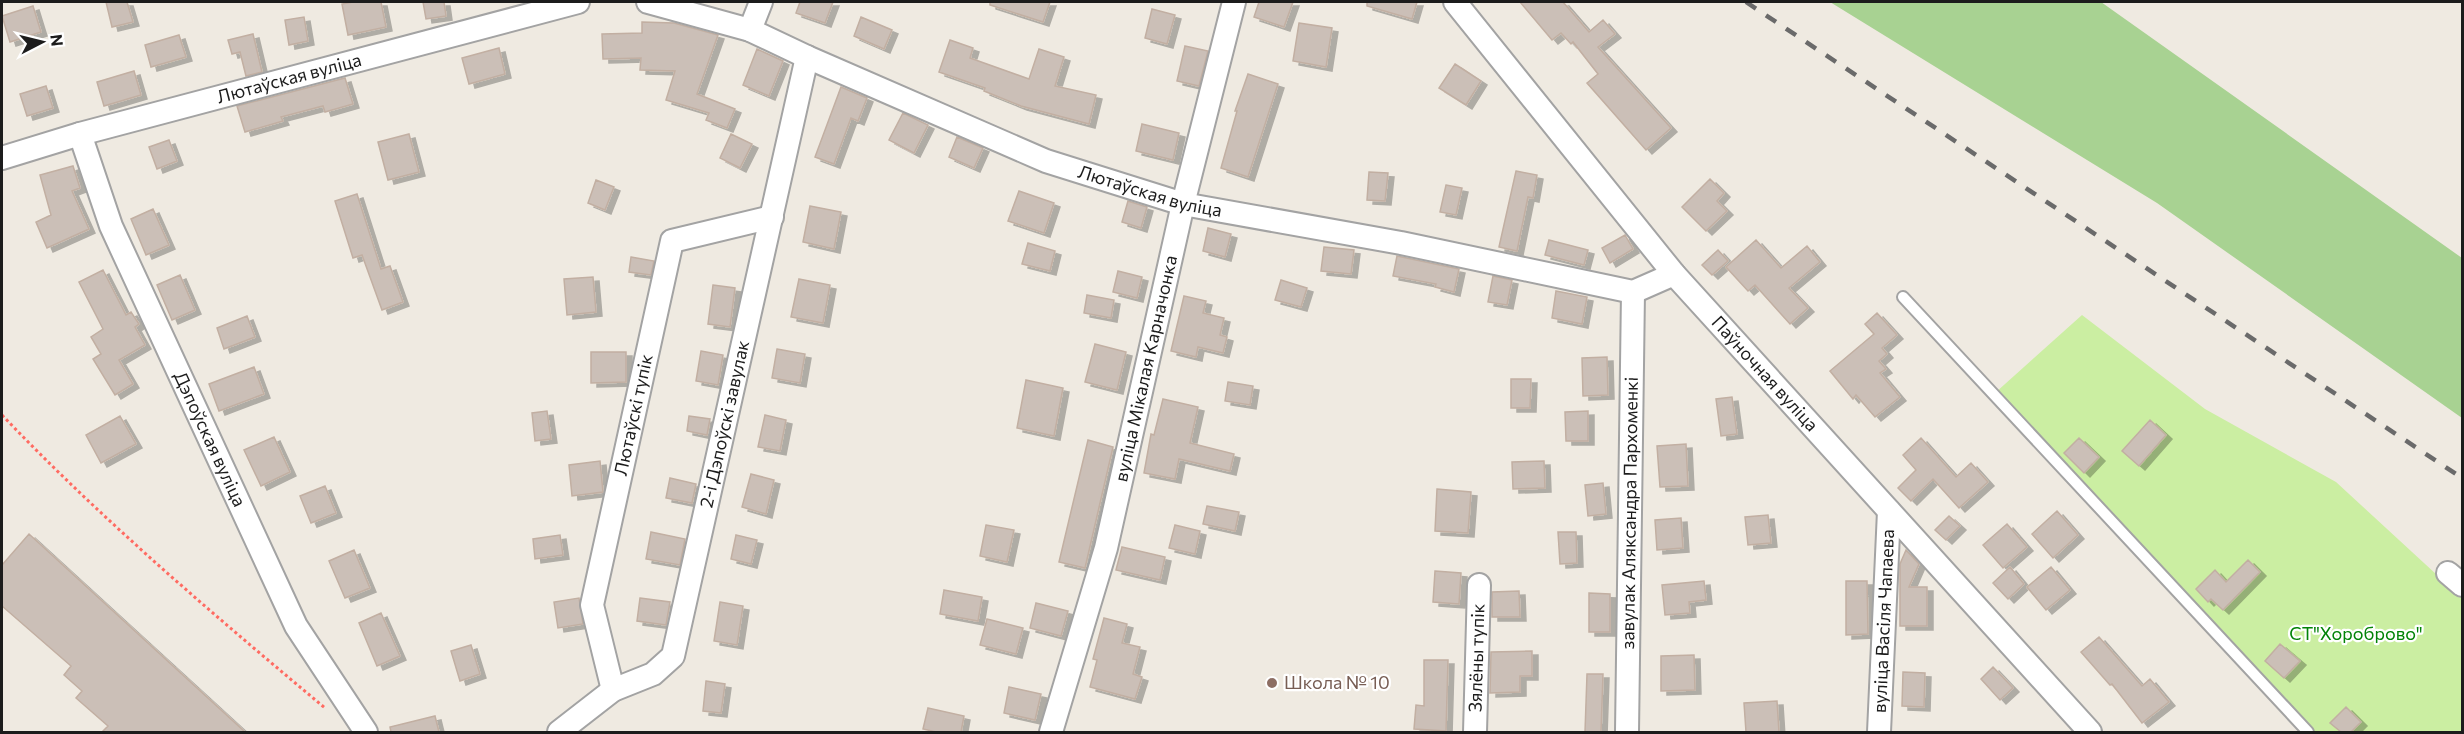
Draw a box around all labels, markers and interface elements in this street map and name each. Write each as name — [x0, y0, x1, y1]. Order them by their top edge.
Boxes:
north arrow — [12, 12, 72, 72]
text: N — [47, 33, 68, 47]
street label: Лютаўская вуліца — [214, 48, 364, 107]
street label: Лютаўская вуліца — [1076, 160, 1224, 221]
street label: вуліца Мікалая Карначонка — [1109, 253, 1181, 483]
street label: Паўночная вуліца — [1707, 311, 1823, 435]
street label: 2-і Дэпоўскі завулак — [695, 338, 753, 510]
street label: Лютаўскі тупік — [609, 352, 657, 478]
street label: Дэпоўская вуліца — [170, 368, 251, 510]
street label: завулак Аляксандра Пархоменкі — [1616, 377, 1642, 649]
street label: вуліца Васіля Чапаева — [1868, 529, 1898, 713]
street label: Зялёны тупік — [1464, 603, 1488, 713]
park label: СТ"Хороброво" — [2289, 622, 2423, 644]
place label: Школа № 10 — [1284, 671, 1390, 693]
marker: Школа № 10 — [1265, 676, 1279, 690]

